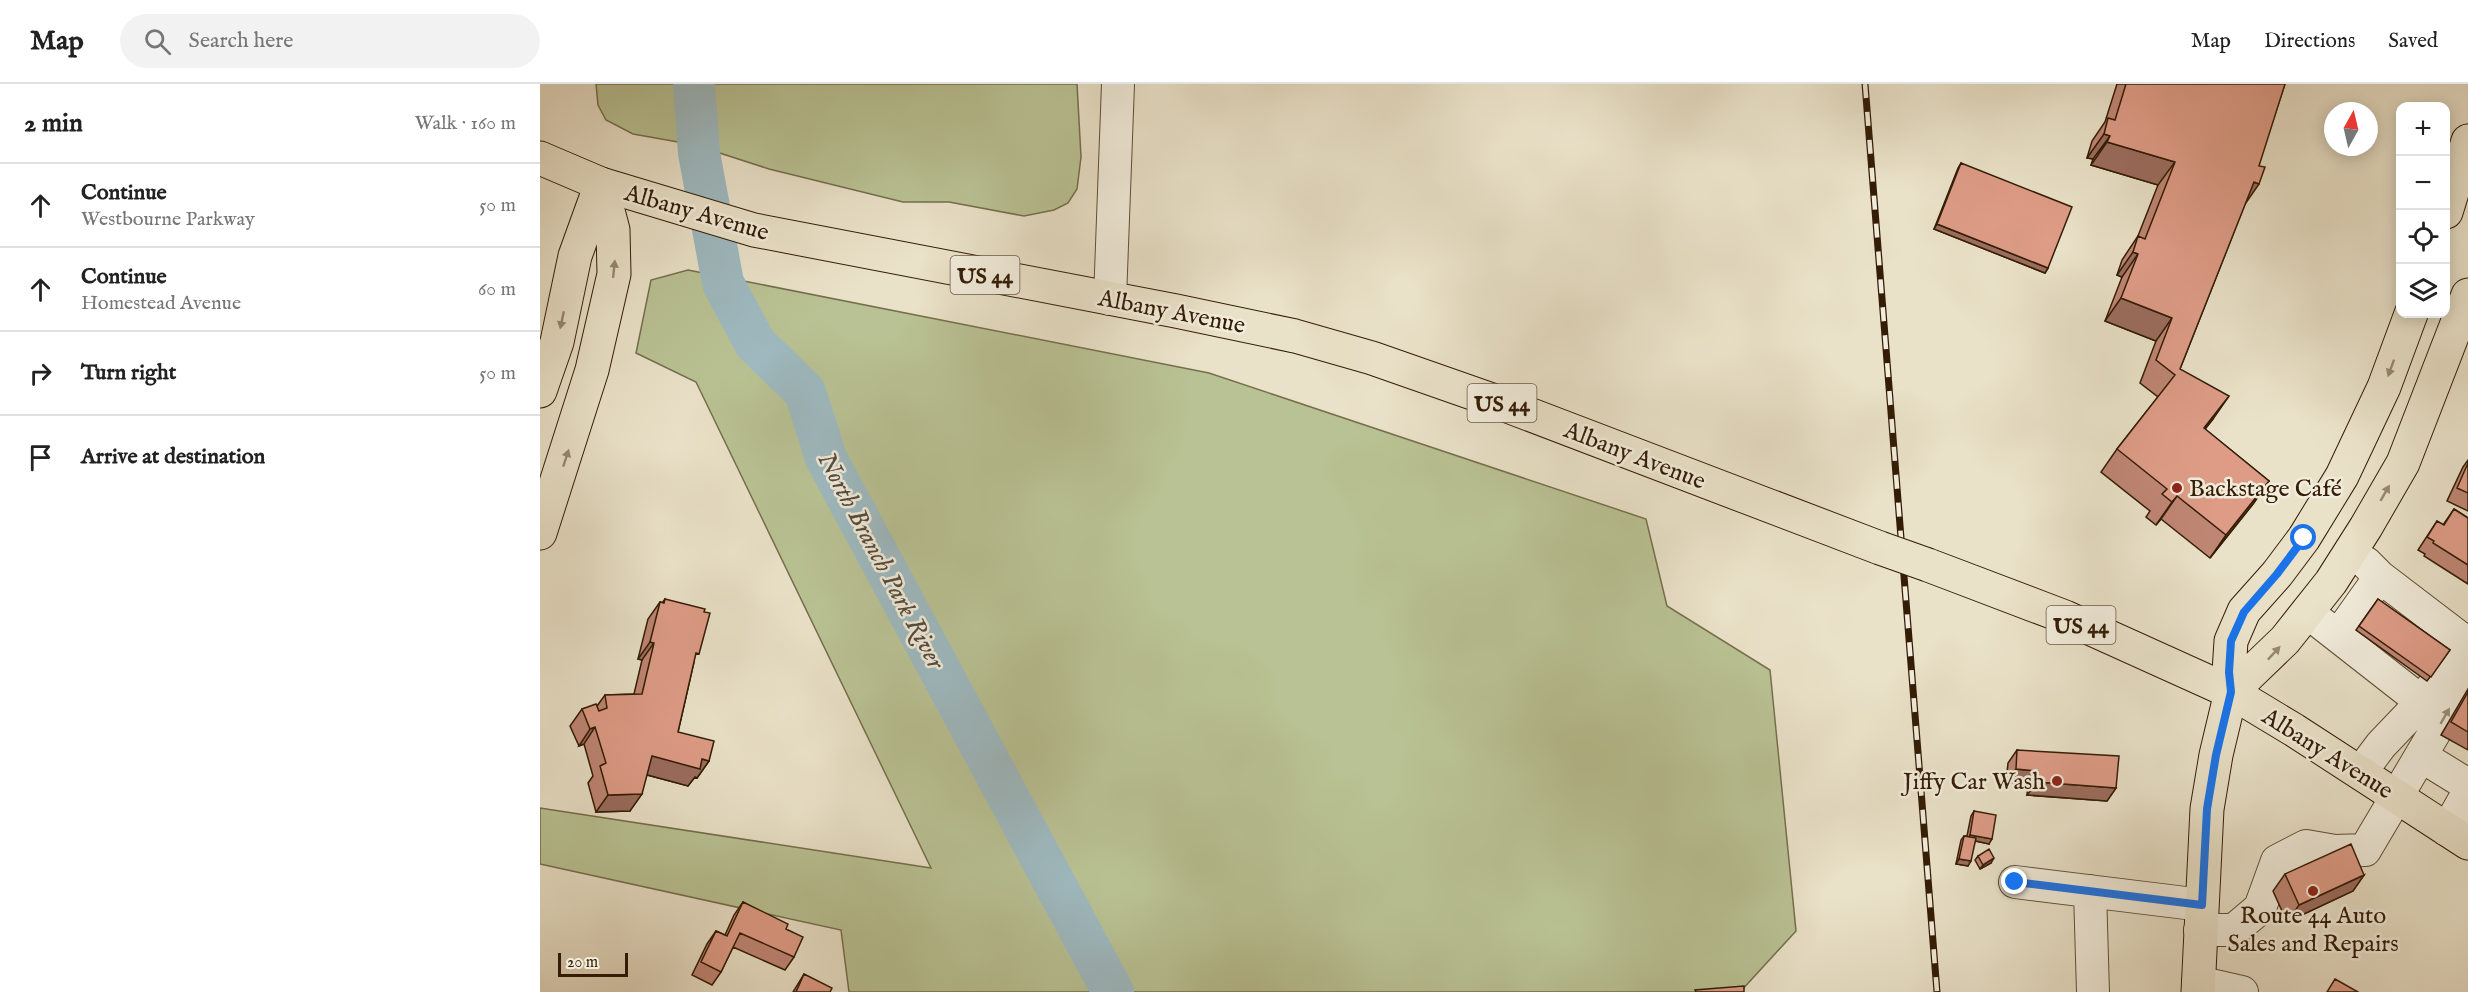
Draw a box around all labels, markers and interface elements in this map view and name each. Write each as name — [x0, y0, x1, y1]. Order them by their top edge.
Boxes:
search box — [120, 14, 540, 68]
text: Map — [30, 24, 84, 59]
icon: search — [141, 25, 174, 58]
text: Search here — [189, 27, 293, 55]
text: Map — [2191, 28, 2231, 55]
text: Directions — [2264, 28, 2355, 55]
text: Saved — [2388, 28, 2438, 55]
north arrow — [2324, 102, 2378, 156]
map controls — [2396, 102, 2450, 318]
button: + — [2396, 102, 2450, 156]
text: 2 min — [24, 107, 83, 140]
text: Walk · 160 m — [415, 111, 516, 136]
button: − — [2396, 156, 2450, 210]
street label: Albany Avenue — [620, 178, 772, 249]
text: Continue — [81, 179, 167, 207]
icon: ahead — [24, 189, 57, 222]
text: 50 m — [479, 193, 516, 218]
text: Westbourne Parkway — [81, 207, 255, 232]
button: locate — [2396, 210, 2450, 264]
road number: US 44 — [950, 256, 1020, 294]
one-way arrow — [609, 260, 619, 279]
text: Continue — [81, 263, 167, 291]
button: layers — [2396, 264, 2450, 318]
icon: ahead — [24, 273, 57, 306]
text: 60 m — [478, 277, 516, 302]
street label: Albany Avenue — [1095, 283, 1248, 342]
text: Homestead Avenue — [81, 291, 241, 316]
one-way arrow — [557, 311, 566, 330]
icon: right — [24, 357, 57, 390]
text: Turn right — [81, 359, 176, 387]
one-way arrow — [2385, 360, 2395, 378]
text: 50 m — [479, 361, 516, 386]
road number: US 44 — [1468, 384, 1536, 422]
street label: Albany Avenue — [1558, 415, 1710, 498]
icon: arrive — [24, 441, 57, 474]
text: Arrive at destination — [81, 443, 265, 471]
water label: North Branch Park River — [809, 446, 952, 676]
one-way arrow — [561, 449, 571, 467]
place label: Backstage Café — [2189, 474, 2342, 505]
marker: Backstage Café — [2170, 481, 2184, 495]
one-way arrow — [2380, 485, 2391, 501]
route start — [2290, 524, 2316, 550]
road number: US 44 — [2046, 606, 2116, 644]
one-way arrow — [2267, 645, 2281, 660]
street label: Albany Avenue — [2255, 701, 2399, 807]
one-way arrow — [2439, 708, 2450, 724]
place label: Jiffy Car Wash — [1900, 767, 2045, 798]
marker: Jiffy Car Wash — [2050, 774, 2064, 788]
route end — [2001, 868, 2027, 894]
marker: Route 44 Auto Sales and Repairs — [2306, 884, 2320, 898]
place label: Route 44 Auto Sales and Repairs — [2227, 901, 2399, 960]
scale bar — [558, 950, 628, 978]
text: 20 m — [567, 953, 598, 973]

